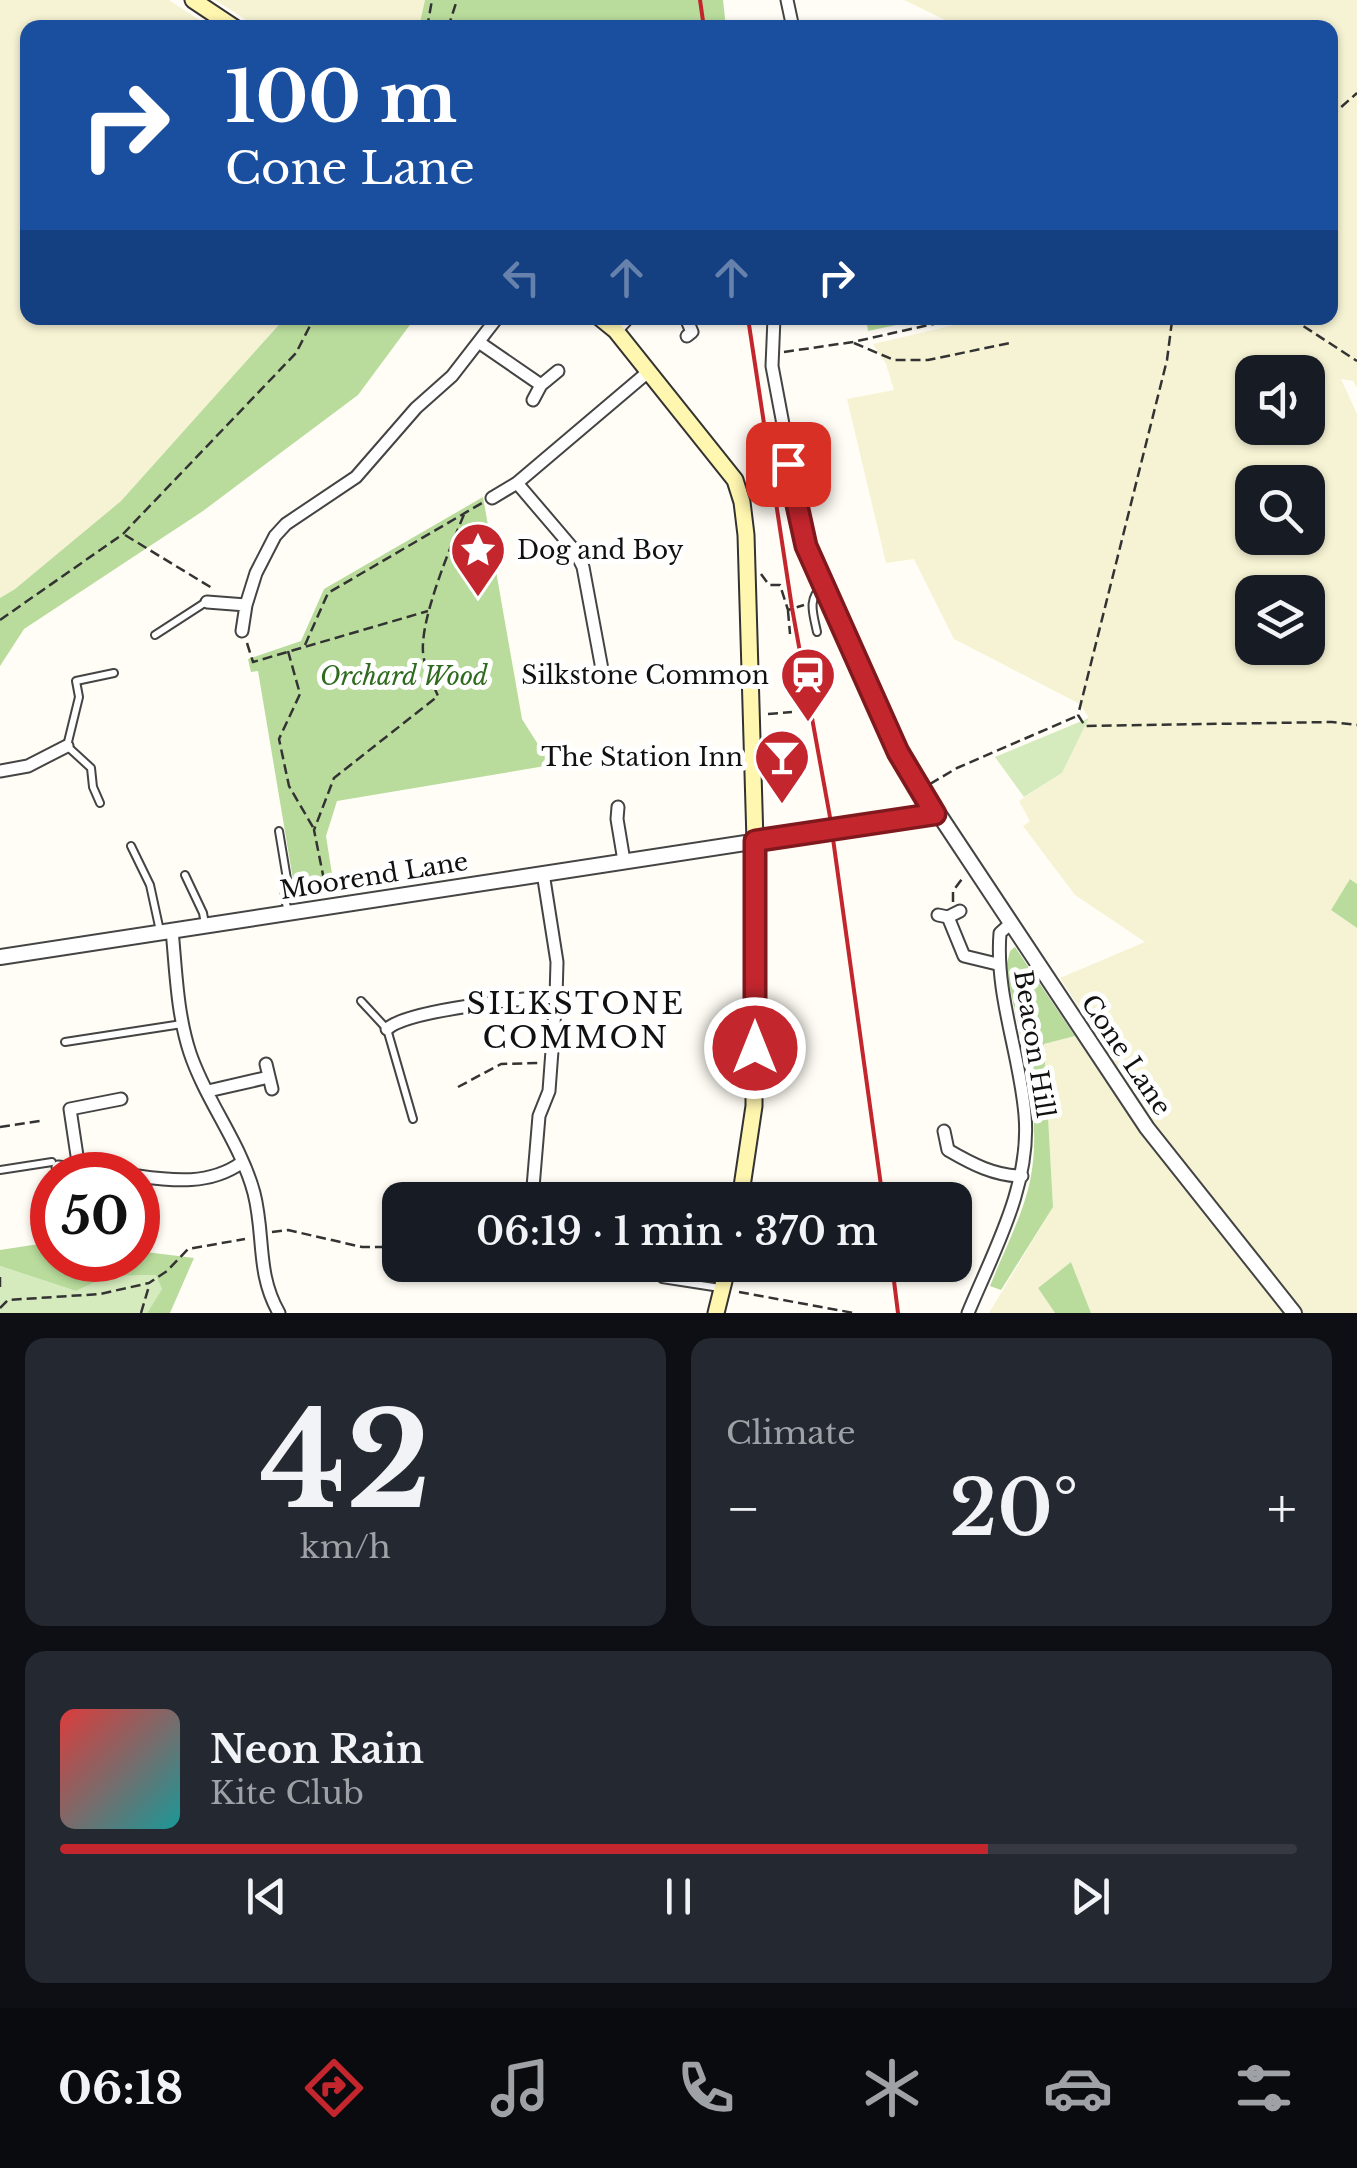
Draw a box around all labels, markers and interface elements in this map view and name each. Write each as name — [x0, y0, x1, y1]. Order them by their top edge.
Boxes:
text: 100 m — [225, 54, 457, 141]
icon: right — [60, 60, 190, 190]
text: Cone Lane — [225, 140, 475, 196]
icon: left — [494, 250, 549, 305]
icon: ahead — [599, 250, 654, 305]
icon: ahead — [704, 250, 759, 305]
icon: right — [809, 250, 864, 305]
map controls — [1235, 355, 1325, 665]
button: sound — [1235, 355, 1325, 445]
pin — [746, 422, 831, 507]
icon: arrive — [761, 437, 816, 492]
button: search — [1235, 465, 1325, 555]
place icon: Dog and Boy — [448, 520, 508, 599]
place label: Dog and Boy — [517, 535, 683, 566]
button: layers — [1235, 575, 1325, 665]
station icon: Silkstone Common — [778, 645, 838, 724]
place label: Silkstone Common — [521, 660, 769, 691]
park label: Orchard Wood — [320, 661, 488, 692]
bar icon: The Station Inn — [752, 727, 812, 806]
place label: The Station Inn — [541, 742, 743, 773]
street label: Moorend Lane — [278, 846, 470, 906]
street label: Beacon Hill — [1007, 968, 1061, 1120]
district label: SILKSTONE COMMON — [466, 985, 686, 1056]
street label: Cone Lane — [1074, 989, 1178, 1121]
position arrow — [703, 996, 807, 1100]
speed limit sign: 50 — [30, 1152, 160, 1282]
text: 06:19 · 1 min · 370 m — [476, 1208, 878, 1255]
text: 42 — [260, 1381, 431, 1542]
text: Climate — [726, 1413, 855, 1453]
text: 20° — [949, 1462, 1078, 1555]
text: − — [726, 1475, 761, 1543]
text: + — [1267, 1475, 1297, 1543]
text: km/h — [300, 1527, 391, 1567]
text: Neon Rain — [210, 1726, 424, 1773]
text: Kite Club — [210, 1773, 364, 1813]
icon: previous — [239, 1869, 294, 1924]
icon: pause — [651, 1869, 706, 1924]
icon: next — [1063, 1869, 1118, 1924]
icon: directions — [299, 2053, 369, 2123]
icon: music — [485, 2053, 555, 2123]
icon: phone — [671, 2053, 741, 2123]
icon: climate — [857, 2053, 927, 2123]
icon: car — [1043, 2053, 1113, 2123]
icon: filters — [1229, 2053, 1299, 2123]
text: 06:18 — [58, 2060, 183, 2116]

